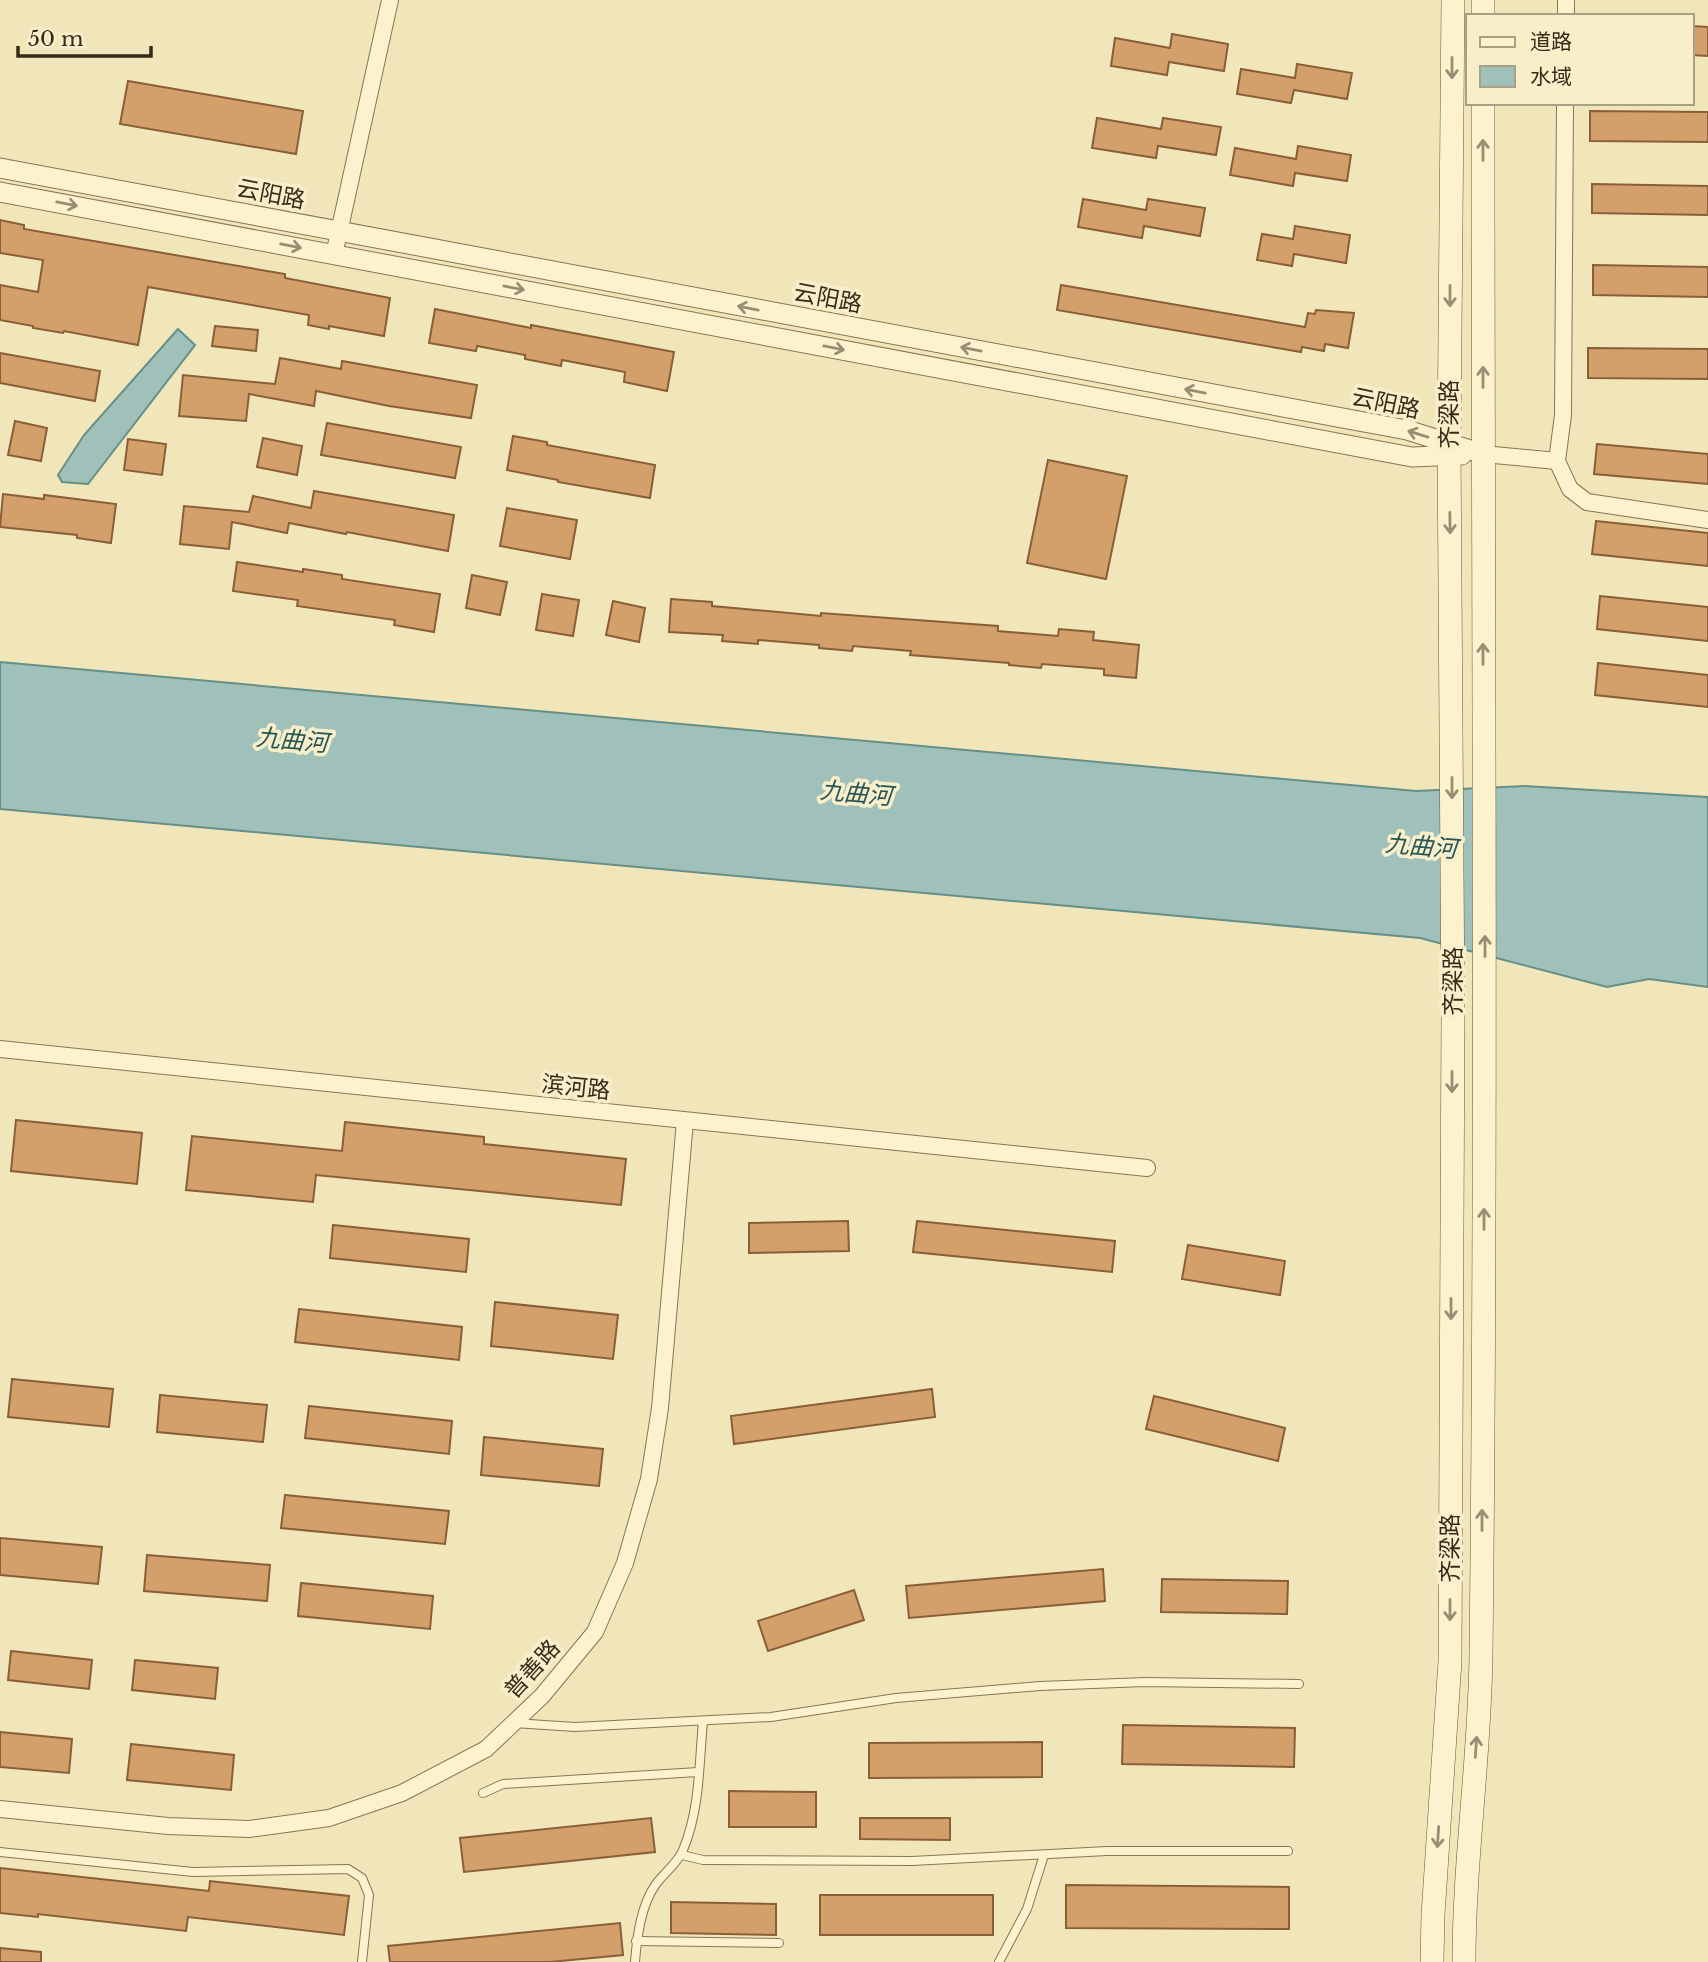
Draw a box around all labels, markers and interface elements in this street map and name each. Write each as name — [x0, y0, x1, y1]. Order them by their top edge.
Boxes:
scale bar — [18, 14, 150, 58]
legend — [1466, 14, 1694, 105]
text: 50 m — [28, 26, 84, 52]
text: 道路 — [1530, 29, 1572, 55]
one-way arrow — [1445, 56, 1459, 79]
text: 水域 — [1530, 64, 1572, 90]
one-way arrow — [1476, 138, 1490, 161]
street label: 云阳路 — [234, 174, 308, 214]
one-way arrow — [55, 198, 78, 211]
one-way arrow — [279, 240, 302, 254]
street label: 云阳路 — [791, 278, 865, 318]
one-way arrow — [502, 282, 525, 296]
one-way arrow — [1443, 284, 1457, 307]
one-way arrow — [737, 300, 760, 314]
one-way arrow — [822, 342, 845, 356]
one-way arrow — [960, 342, 983, 355]
one-way arrow — [1476, 366, 1490, 389]
street label: 齐梁路 — [1435, 380, 1463, 449]
street label: 云阳路 — [1349, 382, 1423, 424]
one-way arrow — [1184, 384, 1207, 397]
one-way arrow — [1408, 426, 1430, 439]
one-way arrow — [1443, 511, 1457, 534]
one-way arrow — [1476, 642, 1490, 665]
water label: 九曲河 — [255, 722, 333, 758]
water label: 九曲河 — [819, 775, 897, 811]
one-way arrow — [1445, 776, 1459, 799]
water label: 九曲河 — [1384, 828, 1462, 864]
one-way arrow — [1478, 934, 1492, 957]
street label: 齐梁路 — [1439, 947, 1467, 1016]
street label: 滨河路 — [540, 1069, 612, 1105]
one-way arrow — [1446, 1070, 1459, 1093]
one-way arrow — [1477, 1208, 1491, 1231]
one-way arrow — [1444, 1297, 1458, 1320]
one-way arrow — [1475, 1509, 1489, 1532]
street label: 齐梁路 — [1436, 1514, 1464, 1583]
one-way arrow — [1443, 1598, 1457, 1621]
street label: 普善路 — [499, 1634, 565, 1704]
one-way arrow — [1469, 1736, 1482, 1759]
one-way arrow — [1431, 1825, 1444, 1848]

